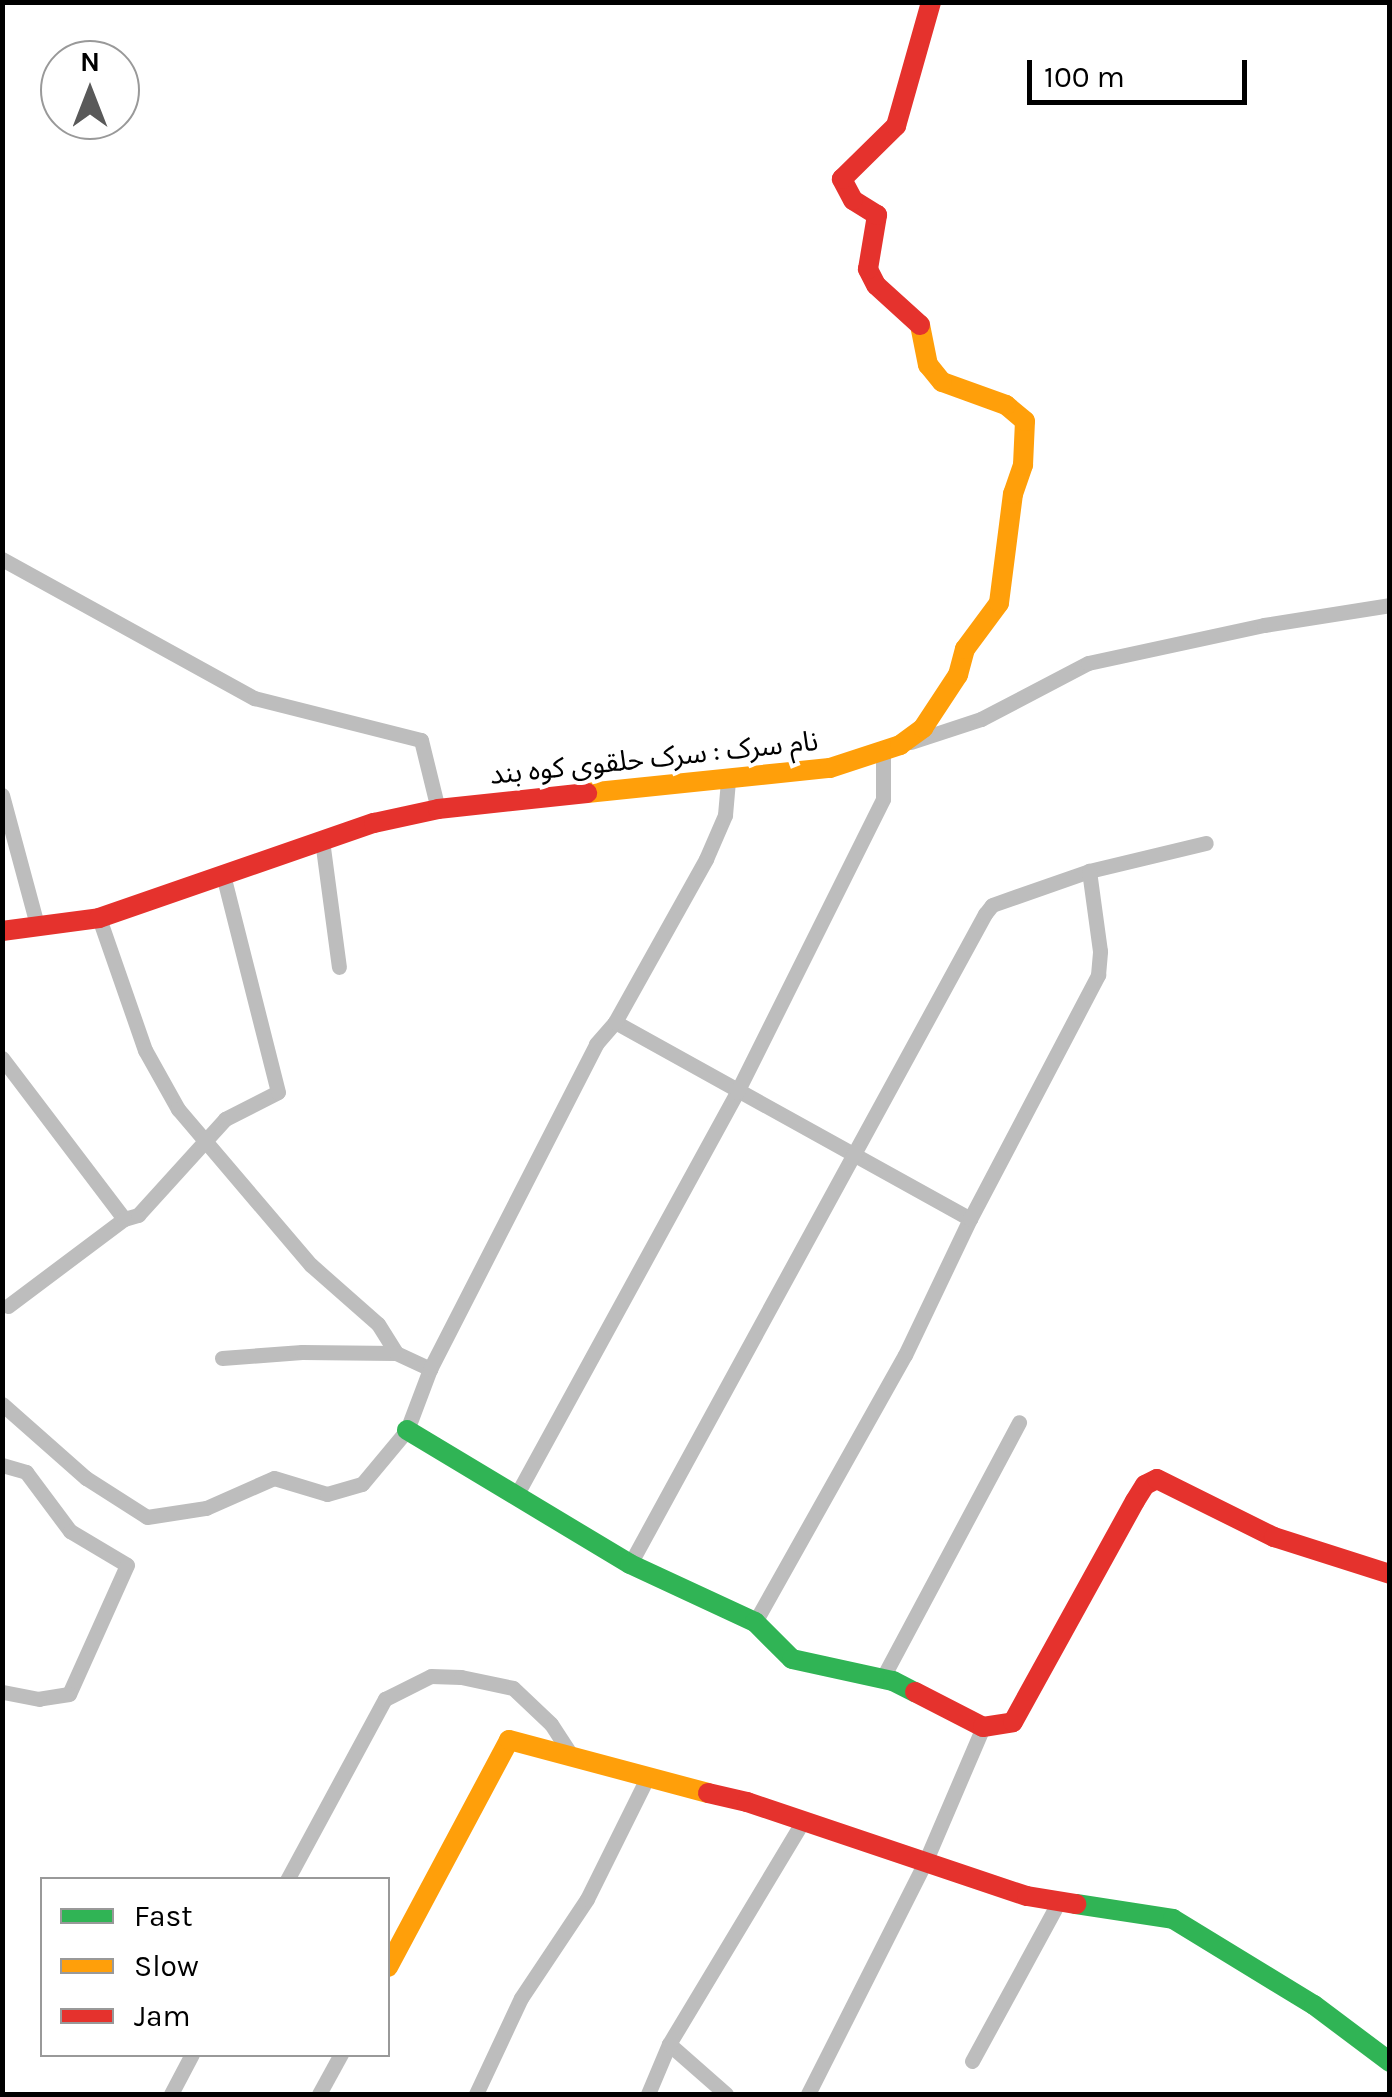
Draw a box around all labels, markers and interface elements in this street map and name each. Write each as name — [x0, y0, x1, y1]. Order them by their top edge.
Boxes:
north arrow — [40, 40, 140, 140]
scale bar — [1032, 40, 1252, 102]
text: N — [80, 45, 100, 78]
text: 100 m — [1044, 59, 1125, 95]
street label: نام سرک : سرک حلقوی کوه بند — [488, 724, 820, 792]
legend — [40, 1877, 390, 2057]
text: Fast — [134, 1898, 193, 1934]
text: Slow — [134, 1948, 199, 1984]
text: Jam — [134, 1998, 191, 2034]

